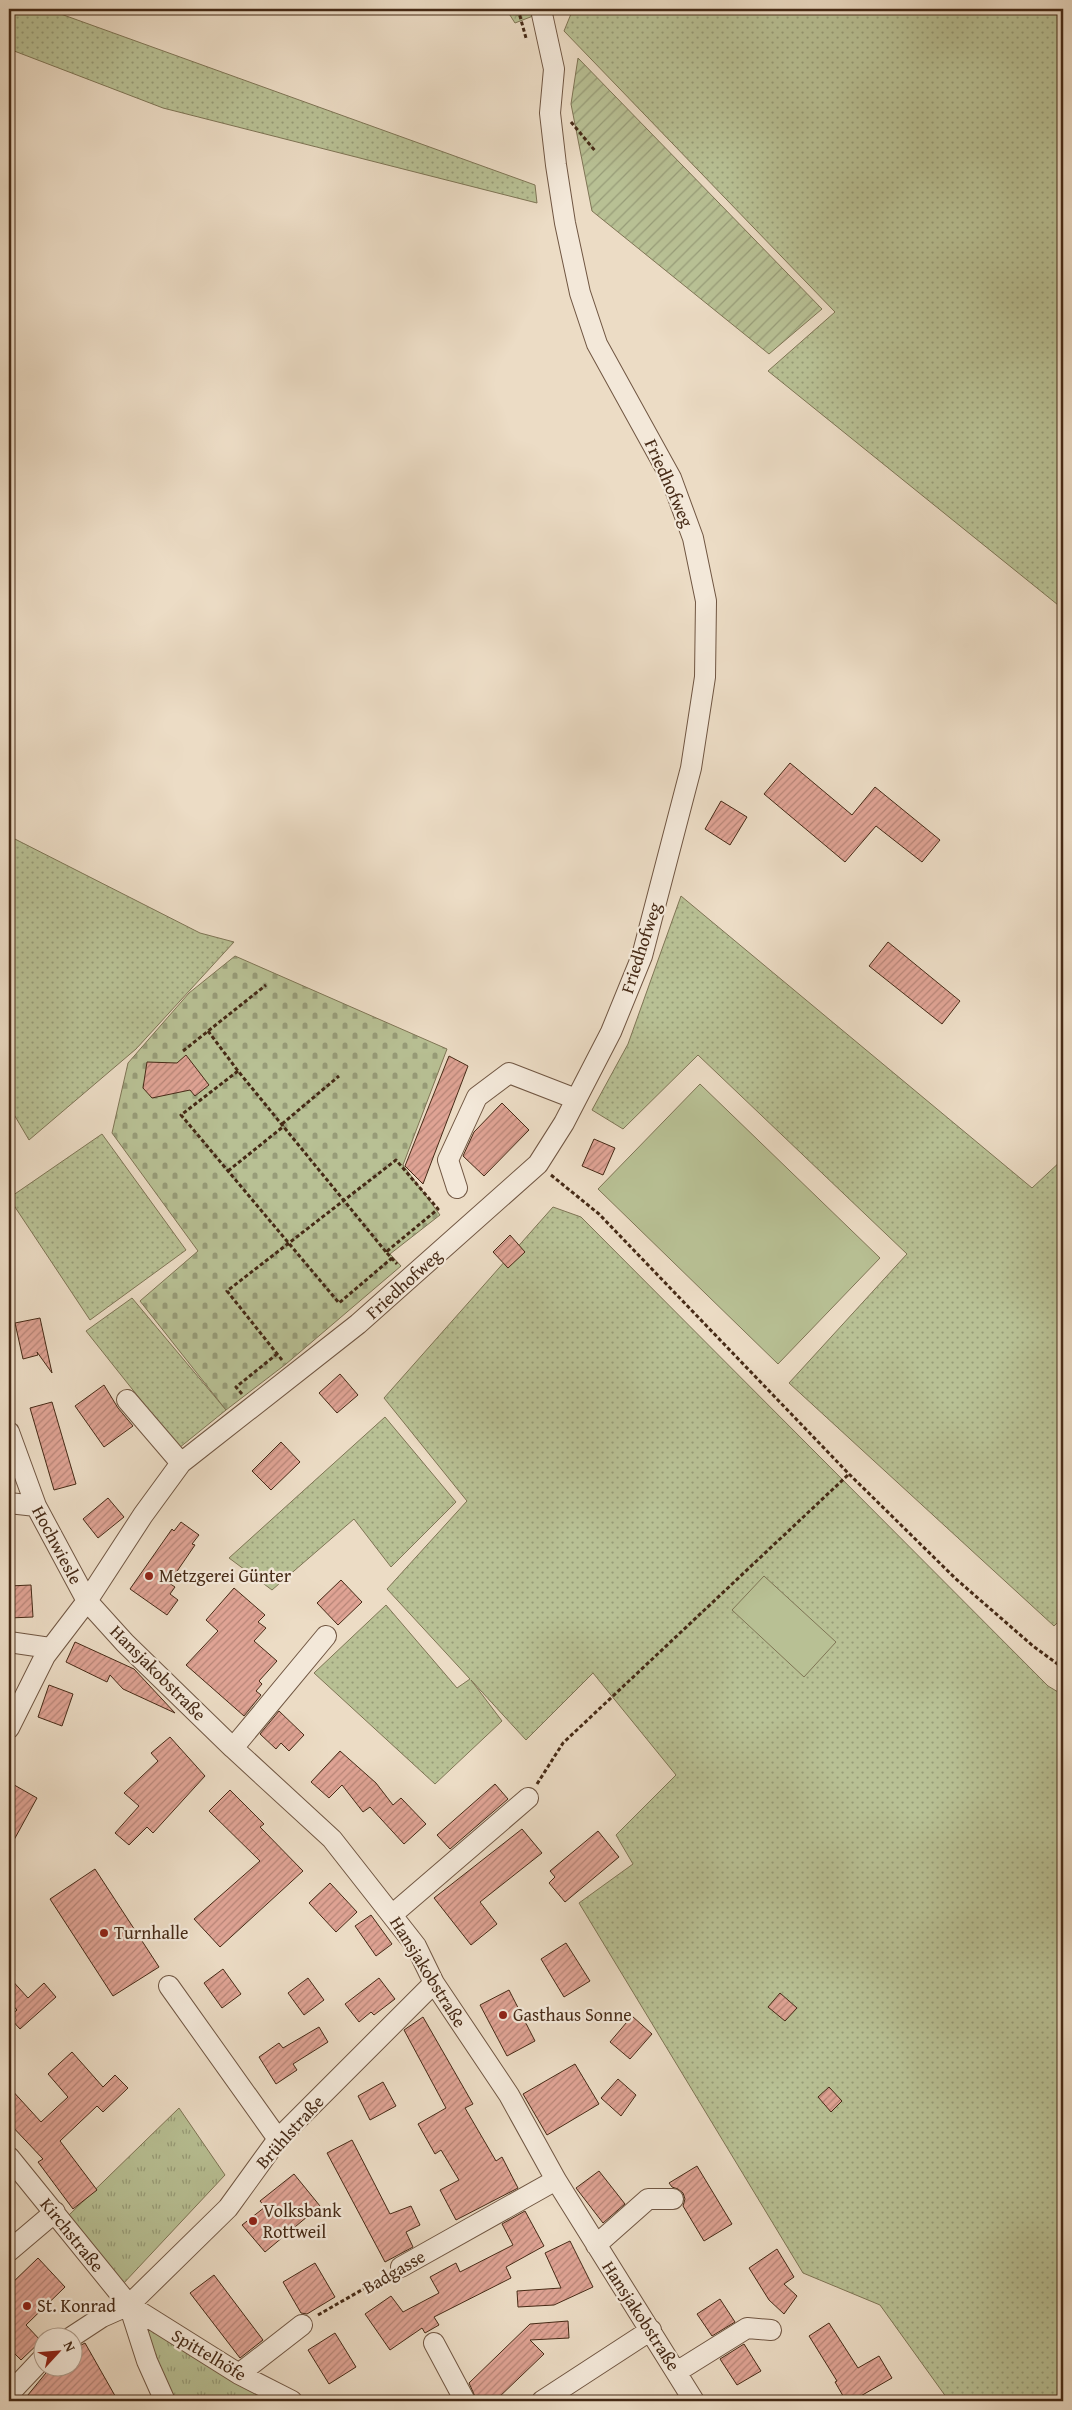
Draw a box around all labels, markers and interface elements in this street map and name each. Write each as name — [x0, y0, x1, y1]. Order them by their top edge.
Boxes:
street label: Friedhofweg — [638, 434, 701, 531]
street label: Friedhofweg — [613, 899, 668, 997]
street label: Friedhofweg — [360, 1242, 448, 1325]
street label: Hochwiesle — [25, 1501, 90, 1589]
place label: Metzgerei Günter — [159, 1562, 292, 1589]
marker: Metzgerei Günter — [143, 1570, 155, 1582]
street label: Hansjakobstraße — [104, 1618, 213, 1727]
street label: Hansjakobstraße — [383, 1911, 473, 2033]
place label: Turnhalle — [114, 1919, 189, 1946]
marker: Turnhalle — [98, 1927, 110, 1939]
place label: Gasthaus Sonne — [513, 2001, 632, 2028]
marker: Gasthaus Sonne — [497, 2009, 509, 2021]
street label: Brühlstraße — [249, 2089, 330, 2174]
street label: Kirchstraße — [34, 2192, 111, 2278]
place label: Volksbank Rottweil — [263, 2197, 342, 2245]
marker: Volksbank Rottweil — [247, 2215, 259, 2227]
street label: Badgasse — [357, 2243, 430, 2300]
street label: Hansjakobstraße — [596, 2255, 687, 2376]
place label: St. Konrad — [37, 2292, 116, 2319]
marker: St. Konrad — [21, 2300, 33, 2312]
street label: Spittelhöfe — [167, 2322, 252, 2388]
north arrow — [32, 2328, 82, 2378]
text: N — [59, 2338, 81, 2355]

